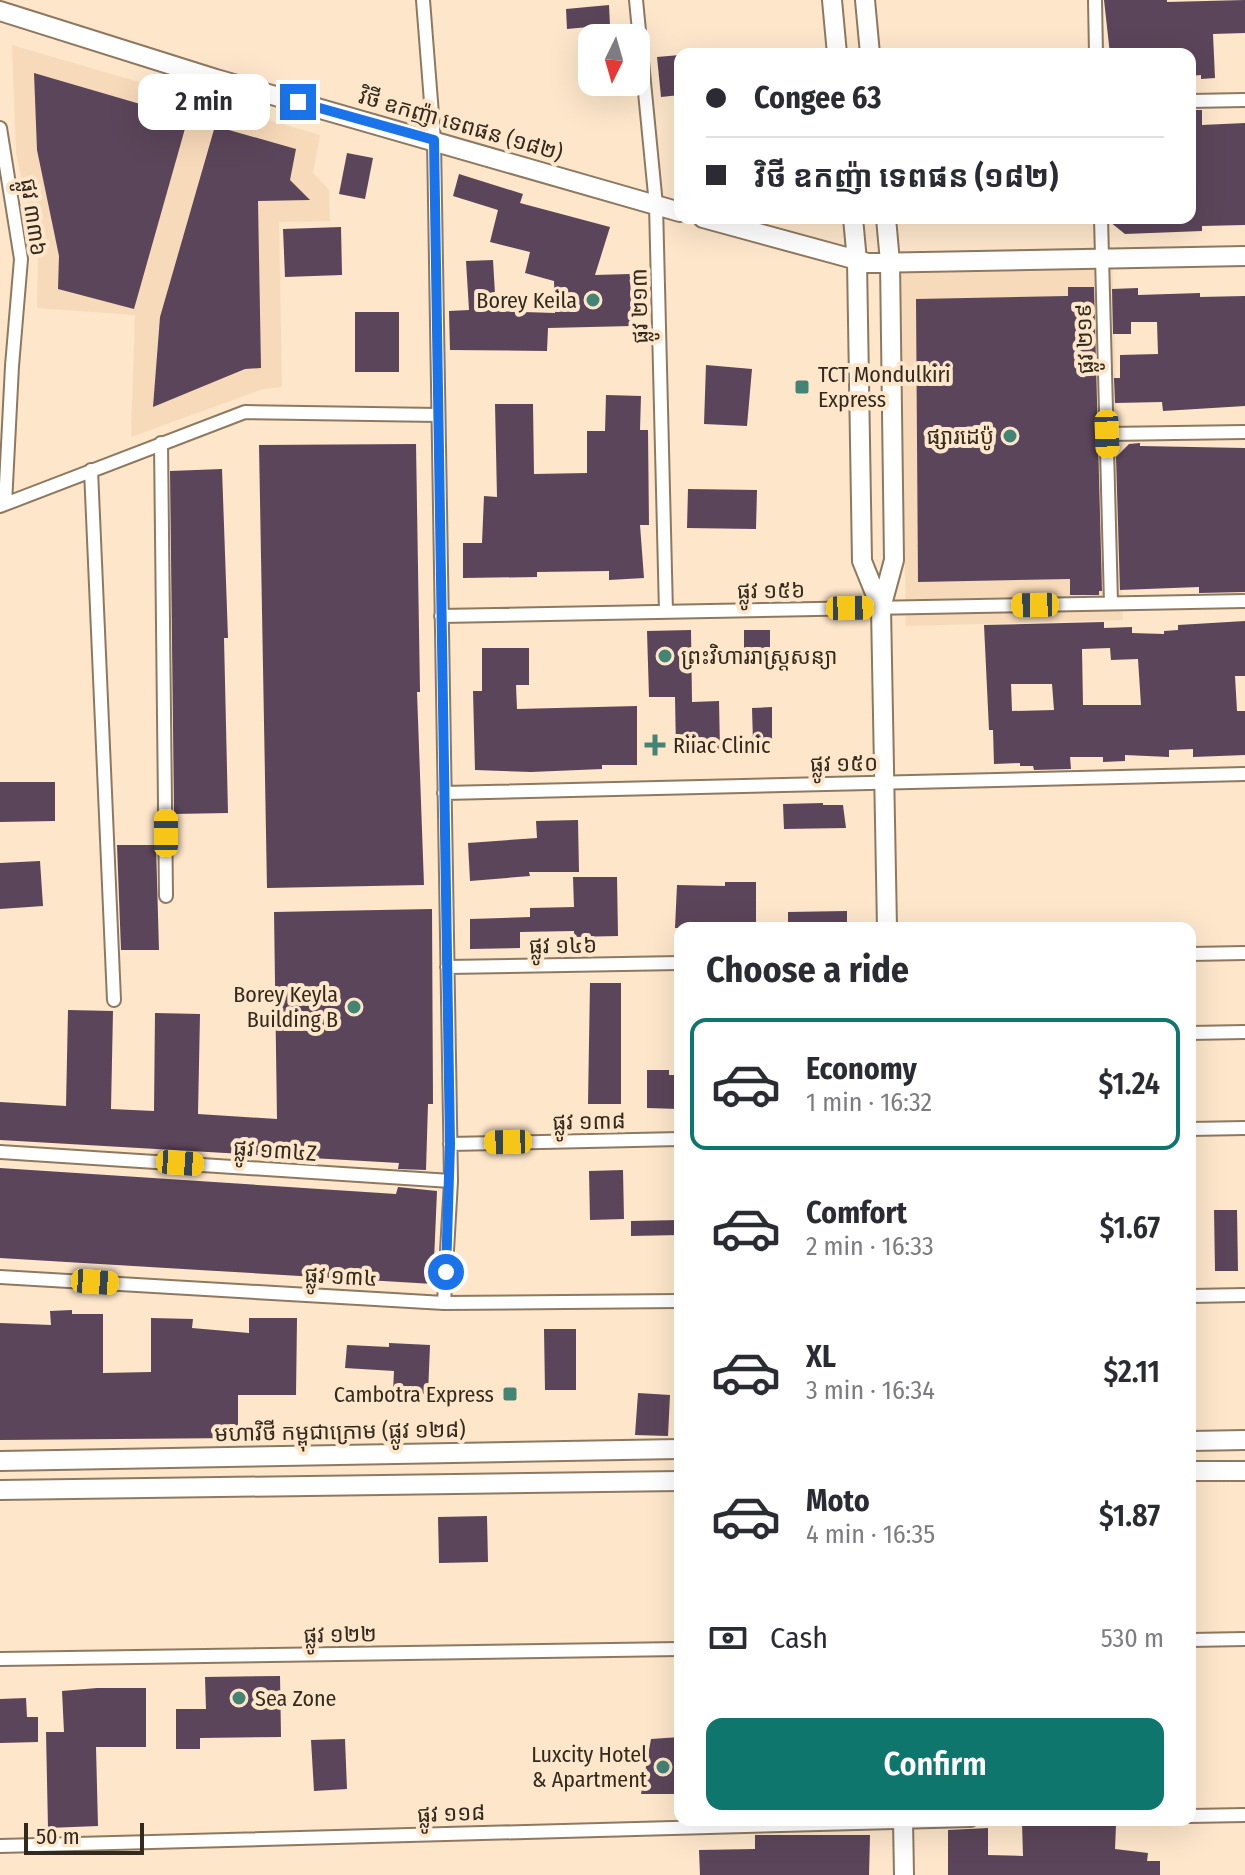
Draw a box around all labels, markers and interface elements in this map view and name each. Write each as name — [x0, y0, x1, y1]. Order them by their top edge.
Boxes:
north arrow — [578, 24, 650, 96]
map controls — [578, 24, 650, 96]
callout: 2 min — [138, 74, 270, 130]
text: Congee 63 — [754, 80, 881, 116]
street label: វិថី ឧកញ៉ា ទេពផន (១៨២) — [355, 82, 566, 167]
route end — [280, 84, 316, 120]
text: 2 min — [175, 86, 233, 117]
text: វិថី ឧកញ៉ា ទេពផន (១៨២) — [754, 159, 1058, 195]
street label: ផ្លូវ ៣៣៦ — [8, 176, 52, 259]
street label: ផ្លូវ ២១៣ — [625, 268, 660, 344]
place label: Borey Keila — [476, 287, 577, 314]
marker: Borey Keila — [584, 291, 602, 309]
street label: ផ្លូវ ២១៩ — [1070, 303, 1106, 375]
place label: TCT Mondulkiri Express — [818, 361, 951, 413]
marker: TCT Mondulkiri Express — [793, 378, 811, 396]
car — [1094, 410, 1120, 458]
place label: ផ្សារដេប៉ូ — [927, 423, 994, 451]
marker: ផ្សារដេប៉ូ — [1001, 427, 1019, 445]
street label: ផ្លូវ ១៥៦ — [737, 576, 805, 611]
car — [1011, 593, 1059, 617]
car — [826, 596, 874, 620]
place label: ព្រះវិហាររាស្ត្រសន្យា — [681, 643, 837, 671]
marker: ព្រះវិហាររាស្ត្រសន្យា — [656, 647, 674, 665]
place label: Riiac Clinic — [673, 732, 771, 759]
marker: Riiac Clinic — [644, 734, 666, 756]
street label: ផ្លូវ ១៥០ — [810, 749, 878, 784]
car — [154, 809, 178, 857]
street label: ផ្លូវ ១៤៦ — [529, 931, 597, 966]
text: Choose a ride — [706, 948, 909, 992]
place label: Borey Keyla Building B — [233, 981, 338, 1033]
marker: Borey Keyla Building B — [345, 998, 363, 1016]
icon: car — [710, 1048, 782, 1120]
text: Economy — [806, 1051, 917, 1087]
text: $1.24 — [1099, 1066, 1160, 1102]
text: 1 min · 16:32 — [806, 1087, 932, 1118]
street label: ផ្លូវ ១៣៨ — [552, 1107, 626, 1142]
car — [484, 1130, 532, 1154]
street label: ផ្លូវ ១៣៤Z — [232, 1134, 318, 1173]
car — [155, 1149, 205, 1177]
icon: car — [710, 1192, 782, 1264]
text: Comfort — [806, 1195, 907, 1231]
text: $1.67 — [1100, 1210, 1160, 1246]
text: 2 min · 16:33 — [806, 1231, 934, 1262]
route start — [428, 1254, 464, 1290]
street label: ផ្លូវ ១៣៤ — [303, 1261, 378, 1298]
car — [70, 1268, 120, 1296]
icon: car — [710, 1336, 782, 1408]
text: XL — [806, 1339, 836, 1375]
text: $2.11 — [1103, 1354, 1160, 1390]
text: 3 min · 16:34 — [806, 1375, 935, 1406]
place label: Cambotra Express — [334, 1381, 494, 1408]
marker: Cambotra Express — [501, 1385, 519, 1403]
street label: មហាវិថី កម្ពុជាក្រោម (ផ្លូវ ១២៨) — [214, 1416, 466, 1454]
icon: car — [710, 1480, 782, 1552]
text: Moto — [806, 1483, 870, 1519]
text: $1.87 — [1099, 1498, 1160, 1534]
text: 4 min · 16:35 — [806, 1519, 935, 1550]
icon: cash — [706, 1616, 750, 1660]
street label: ផ្លូវ ១២២ — [303, 1620, 377, 1655]
text: Cash — [770, 1620, 828, 1656]
text: 530 m — [1101, 1623, 1164, 1654]
place label: Sea Zone — [255, 1685, 336, 1712]
marker: Sea Zone — [230, 1689, 248, 1707]
button: Confirm — [706, 1718, 1164, 1810]
place label: Luxcity Hotel & Apartment — [531, 1741, 648, 1793]
marker: Luxcity Hotel & Apartment — [654, 1758, 672, 1776]
street label: ផ្លូវ ១១៨ — [416, 1799, 486, 1835]
scale bar — [24, 1819, 144, 1855]
text: 50 m — [36, 1823, 80, 1850]

